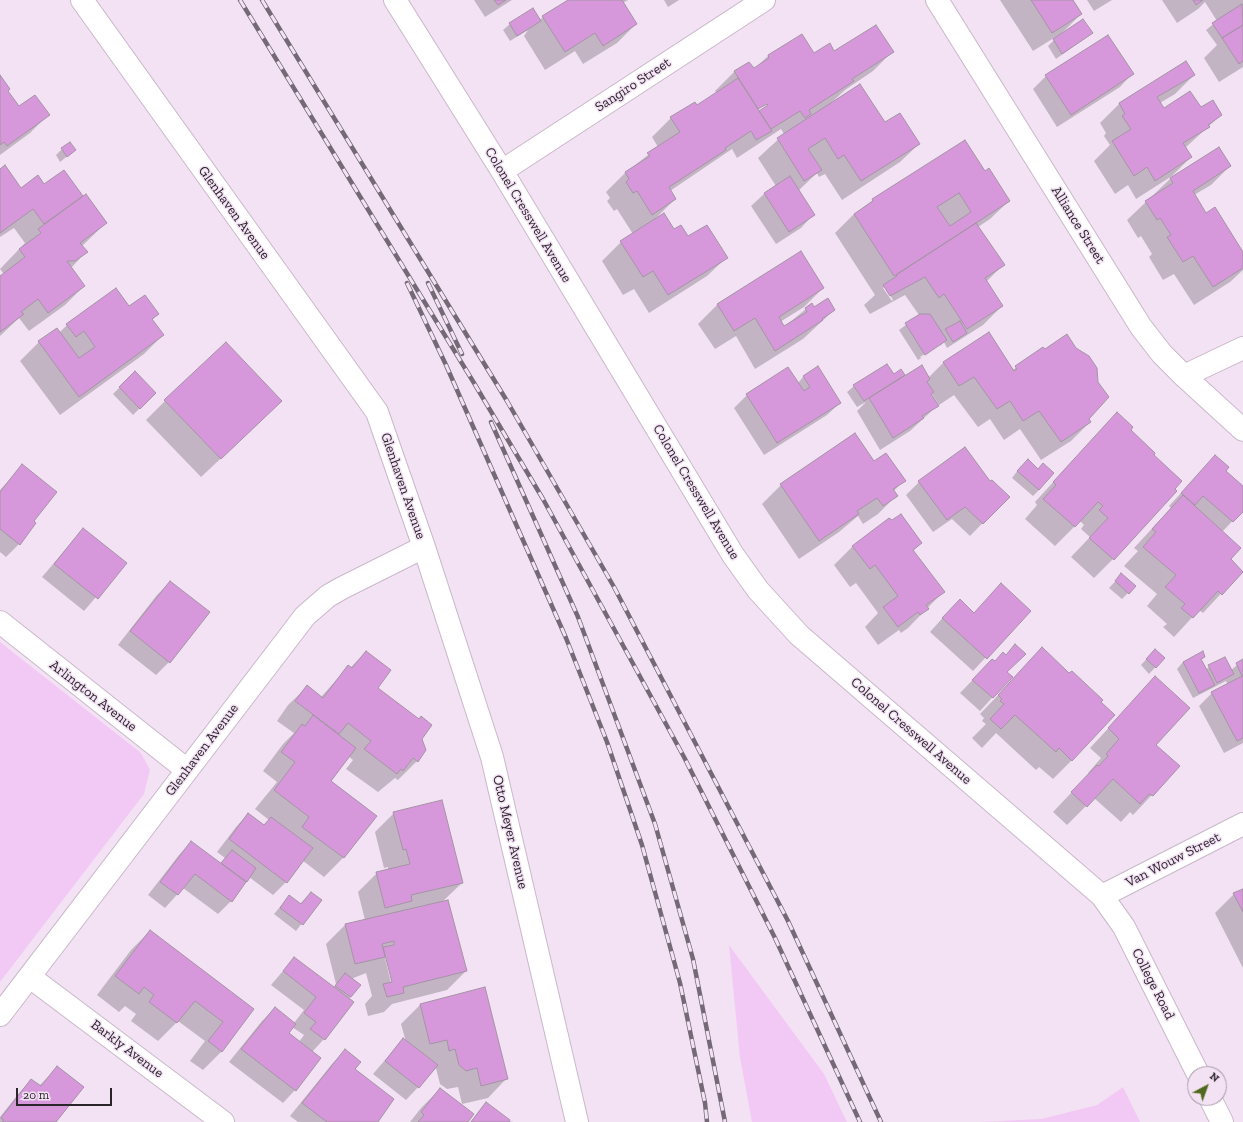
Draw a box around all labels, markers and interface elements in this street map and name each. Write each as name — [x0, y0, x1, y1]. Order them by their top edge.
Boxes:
street label: Sangiro Street — [592, 54, 674, 116]
street label: Colonel Cresswell Avenue — [481, 144, 575, 286]
street label: Glenhaven Avenue — [194, 163, 274, 263]
street label: Alliance Street — [1047, 183, 1109, 267]
street label: Colonel Cresswell Avenue — [649, 421, 743, 563]
street label: Glenhaven Avenue — [377, 431, 429, 541]
street label: Arlington Avenue — [46, 657, 140, 735]
street label: Colonel Cresswell Avenue — [847, 674, 975, 788]
street label: Glenhaven Avenue — [162, 700, 242, 800]
street label: Otto Meyer Avenue — [489, 773, 531, 891]
street label: Van Wouw Street — [1123, 829, 1223, 891]
street label: College Road — [1128, 946, 1178, 1022]
street label: Barkly Avenue — [87, 1016, 167, 1082]
north arrow — [1187, 1066, 1227, 1106]
text: N — [1207, 1070, 1222, 1085]
scale bar — [18, 1080, 114, 1106]
text: 20 m — [23, 1088, 49, 1102]

